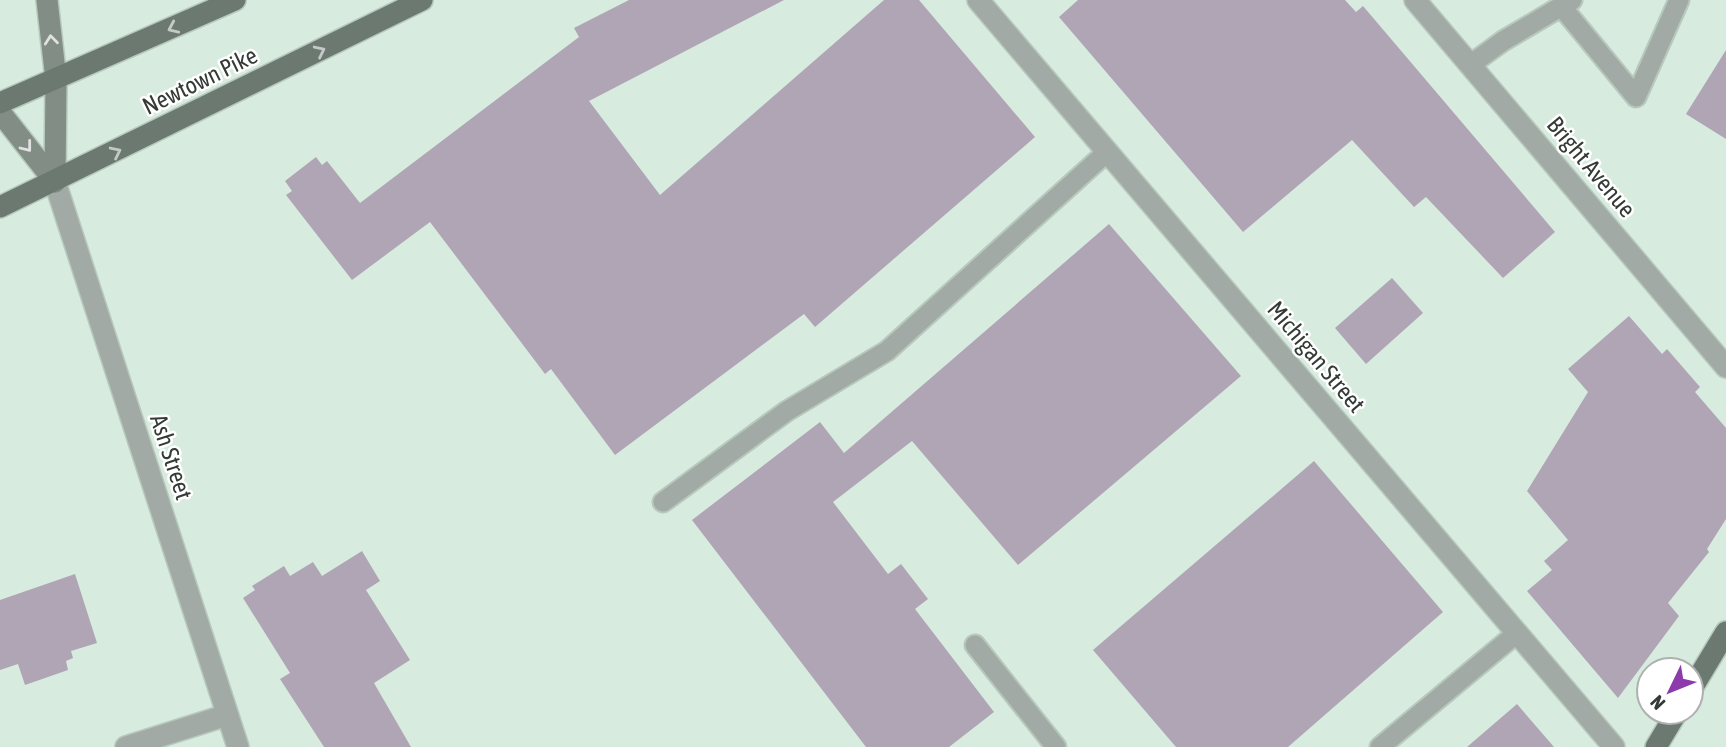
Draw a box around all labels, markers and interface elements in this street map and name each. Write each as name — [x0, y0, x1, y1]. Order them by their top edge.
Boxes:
one-way arrow — [168, 20, 180, 34]
one-way arrow — [44, 34, 59, 46]
street label: Newtown Pike — [138, 41, 261, 120]
one-way arrow — [313, 45, 325, 59]
street label: Bright Avenue — [1542, 111, 1641, 222]
one-way arrow — [19, 140, 32, 152]
one-way arrow — [109, 146, 121, 160]
street label: Michigan Street — [1262, 296, 1371, 418]
street label: Ash Street — [145, 411, 198, 503]
north arrow — [1635, 656, 1705, 726]
text: N — [1646, 691, 1669, 714]

